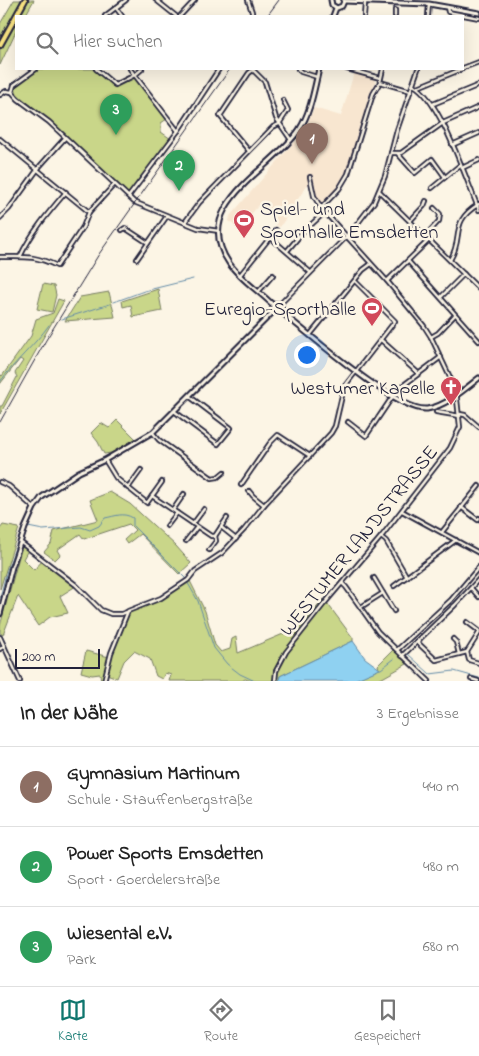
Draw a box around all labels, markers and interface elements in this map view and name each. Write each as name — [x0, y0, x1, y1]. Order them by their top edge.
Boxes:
search box — [15, 15, 464, 70]
icon: search — [33, 29, 61, 57]
text: Hier suchen — [73, 29, 162, 56]
pin: 3 — [100, 94, 132, 135]
pin: 1 — [296, 123, 328, 164]
pin: 2 — [163, 150, 195, 191]
place label: Spiel- und Sporthalle Emsdetten — [260, 196, 438, 248]
sports icon: Spiel- und Sporthalle Emsdetten — [232, 208, 256, 239]
place label: Euregio-Sporthalle — [204, 296, 356, 326]
sports icon: Euregio-Sporthalle — [360, 296, 384, 327]
your location — [294, 342, 320, 368]
place label: Westumer Kapelle — [291, 375, 435, 404]
church icon: Westumer Kapelle — [439, 375, 463, 406]
street label: WESTUMER LANDSTRASSE — [274, 440, 446, 643]
scale bar — [15, 646, 100, 669]
text: 200 m — [22, 647, 55, 668]
text: In der Nähe — [20, 699, 118, 729]
text: 3 Ergebnisse — [377, 702, 459, 726]
text: Gymnasium Martinum — [67, 761, 240, 788]
text: 1 — [33, 775, 39, 799]
text: 440 m — [422, 775, 459, 799]
text: Schule · Stauffenbergstraße — [67, 788, 253, 812]
text: Power Sports Emsdetten — [67, 841, 263, 868]
text: 2 — [32, 855, 40, 879]
text: 480 m — [423, 855, 459, 879]
text: Sport · Goerdelerstraße — [67, 868, 220, 892]
text: Wiesental e.V. — [67, 921, 172, 948]
text: 3 — [33, 935, 39, 959]
text: 680 m — [423, 935, 459, 959]
text: Park — [67, 948, 96, 972]
tab: Karte — [58, 996, 88, 1047]
tab: Route — [204, 996, 238, 1047]
tab: Gespeichert — [354, 996, 421, 1047]

